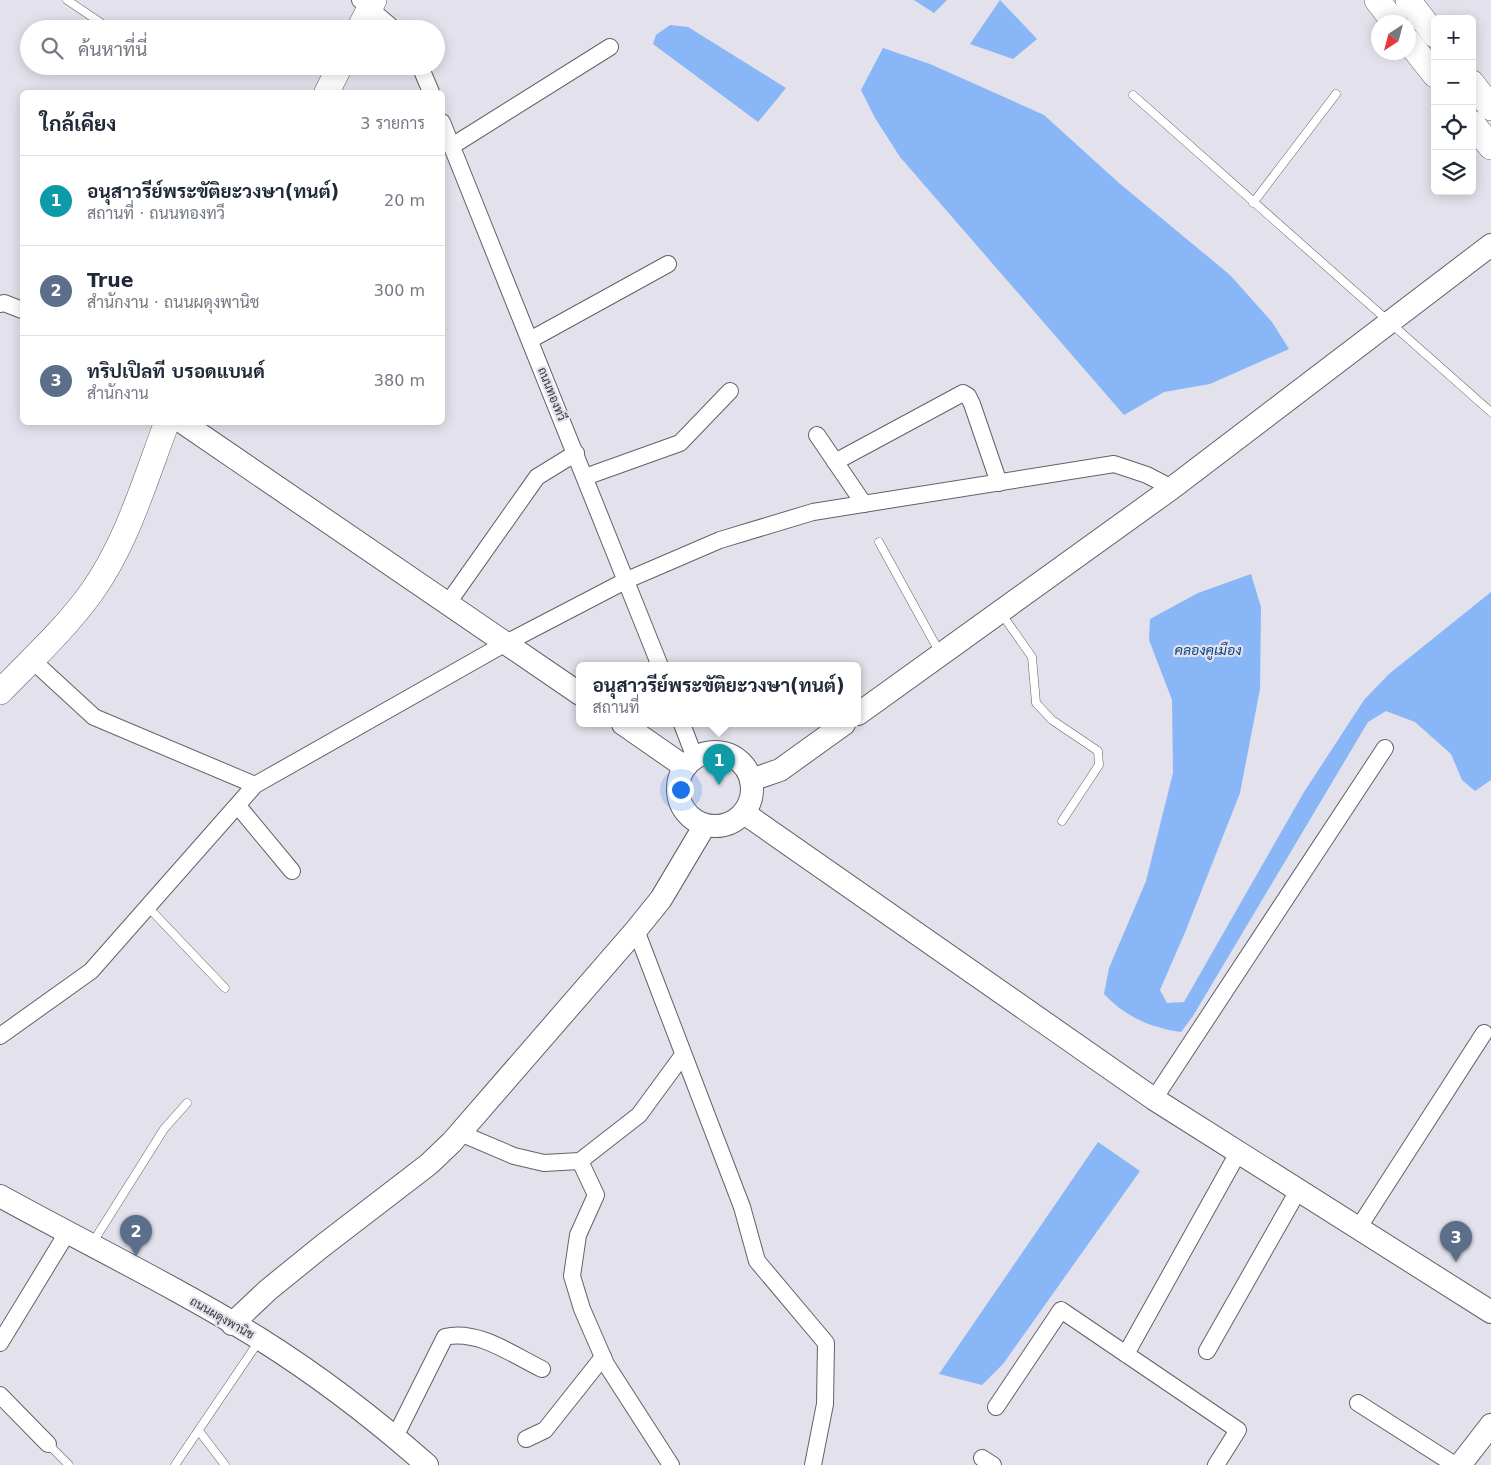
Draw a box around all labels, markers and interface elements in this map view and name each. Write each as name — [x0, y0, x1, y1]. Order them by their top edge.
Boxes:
north arrow — [1371, 15, 1416, 60]
map controls — [1431, 15, 1476, 195]
button: + — [1431, 15, 1476, 60]
search box — [20, 20, 445, 75]
icon: search — [38, 34, 66, 62]
text: ค้นหาที่นี่ — [78, 38, 147, 60]
button: − — [1431, 60, 1476, 105]
button: locate — [1431, 105, 1476, 150]
text: ใกล้เคียง — [40, 112, 116, 136]
text: 3 รายการ — [360, 114, 425, 133]
button: layers — [1431, 150, 1476, 195]
text: อนุสาวรีย์พระขัติยะวงษา(ทนต์) — [87, 180, 339, 202]
text: 1 — [50, 191, 62, 210]
text: 20 m — [384, 191, 425, 210]
text: สถานที่ · ถนนทองทวี — [87, 204, 225, 223]
text: True — [87, 269, 134, 291]
text: 2 — [50, 281, 62, 300]
text: 300 m — [374, 281, 425, 300]
text: สำนักงาน · ถนนผดุงพานิช — [87, 293, 259, 312]
text: ทริปเปิลที บรอดแบนด์ — [87, 360, 265, 382]
street label: ถนนทองทวี — [535, 365, 570, 423]
text: 3 — [50, 371, 62, 390]
text: 380 m — [374, 371, 425, 390]
text: สำนักงาน — [87, 384, 149, 403]
water label: คลองคูเมือง — [1174, 641, 1242, 660]
popup — [576, 662, 861, 727]
text: อนุสาวรีย์พระขัติยะวงษา(ทนต์) — [592, 674, 845, 696]
text: สถานที่ — [592, 698, 639, 717]
pin: 1 — [703, 744, 735, 785]
your location — [668, 777, 694, 803]
pin: 2 — [120, 1215, 152, 1256]
pin: 3 — [1440, 1221, 1472, 1262]
street label: ถนนผดุงพานิช — [186, 1294, 257, 1344]

